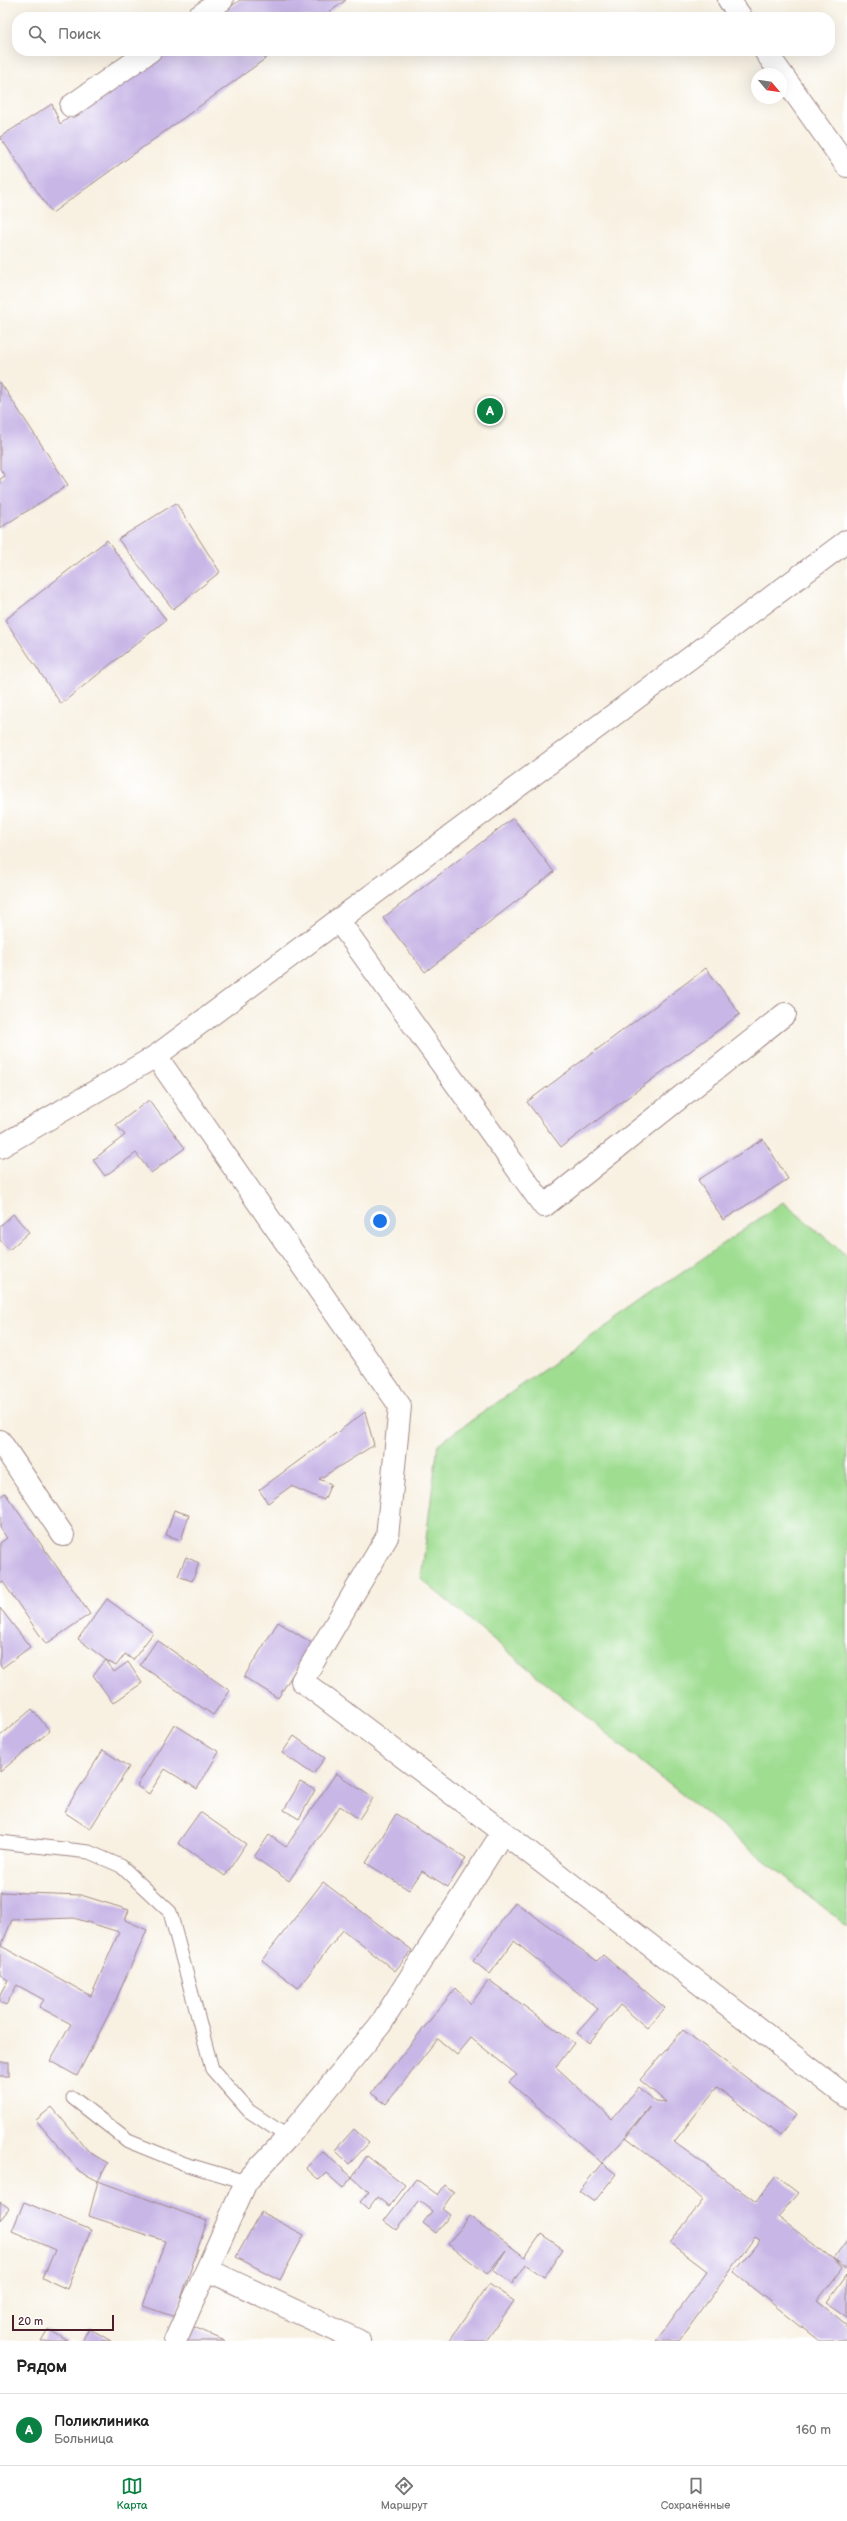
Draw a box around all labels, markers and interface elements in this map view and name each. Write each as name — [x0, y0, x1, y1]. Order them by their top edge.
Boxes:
search box — [12, 12, 835, 56]
icon: search — [26, 23, 48, 45]
text: Поиск — [58, 25, 101, 44]
north arrow — [751, 68, 787, 104]
pin: A — [477, 396, 503, 426]
your location — [370, 1211, 390, 1231]
scale bar — [12, 2313, 114, 2332]
text: 20 m — [18, 2315, 43, 2328]
text: Рядом — [16, 2357, 67, 2377]
text: Поликлиника — [54, 2412, 149, 2431]
text: A — [25, 2422, 33, 2438]
text: 160 m — [796, 2422, 831, 2438]
text: Больница — [54, 2431, 113, 2447]
tab: Карта — [117, 2475, 148, 2512]
tab: Маршрут — [381, 2475, 428, 2512]
tab: Сохранённые — [661, 2475, 730, 2512]

